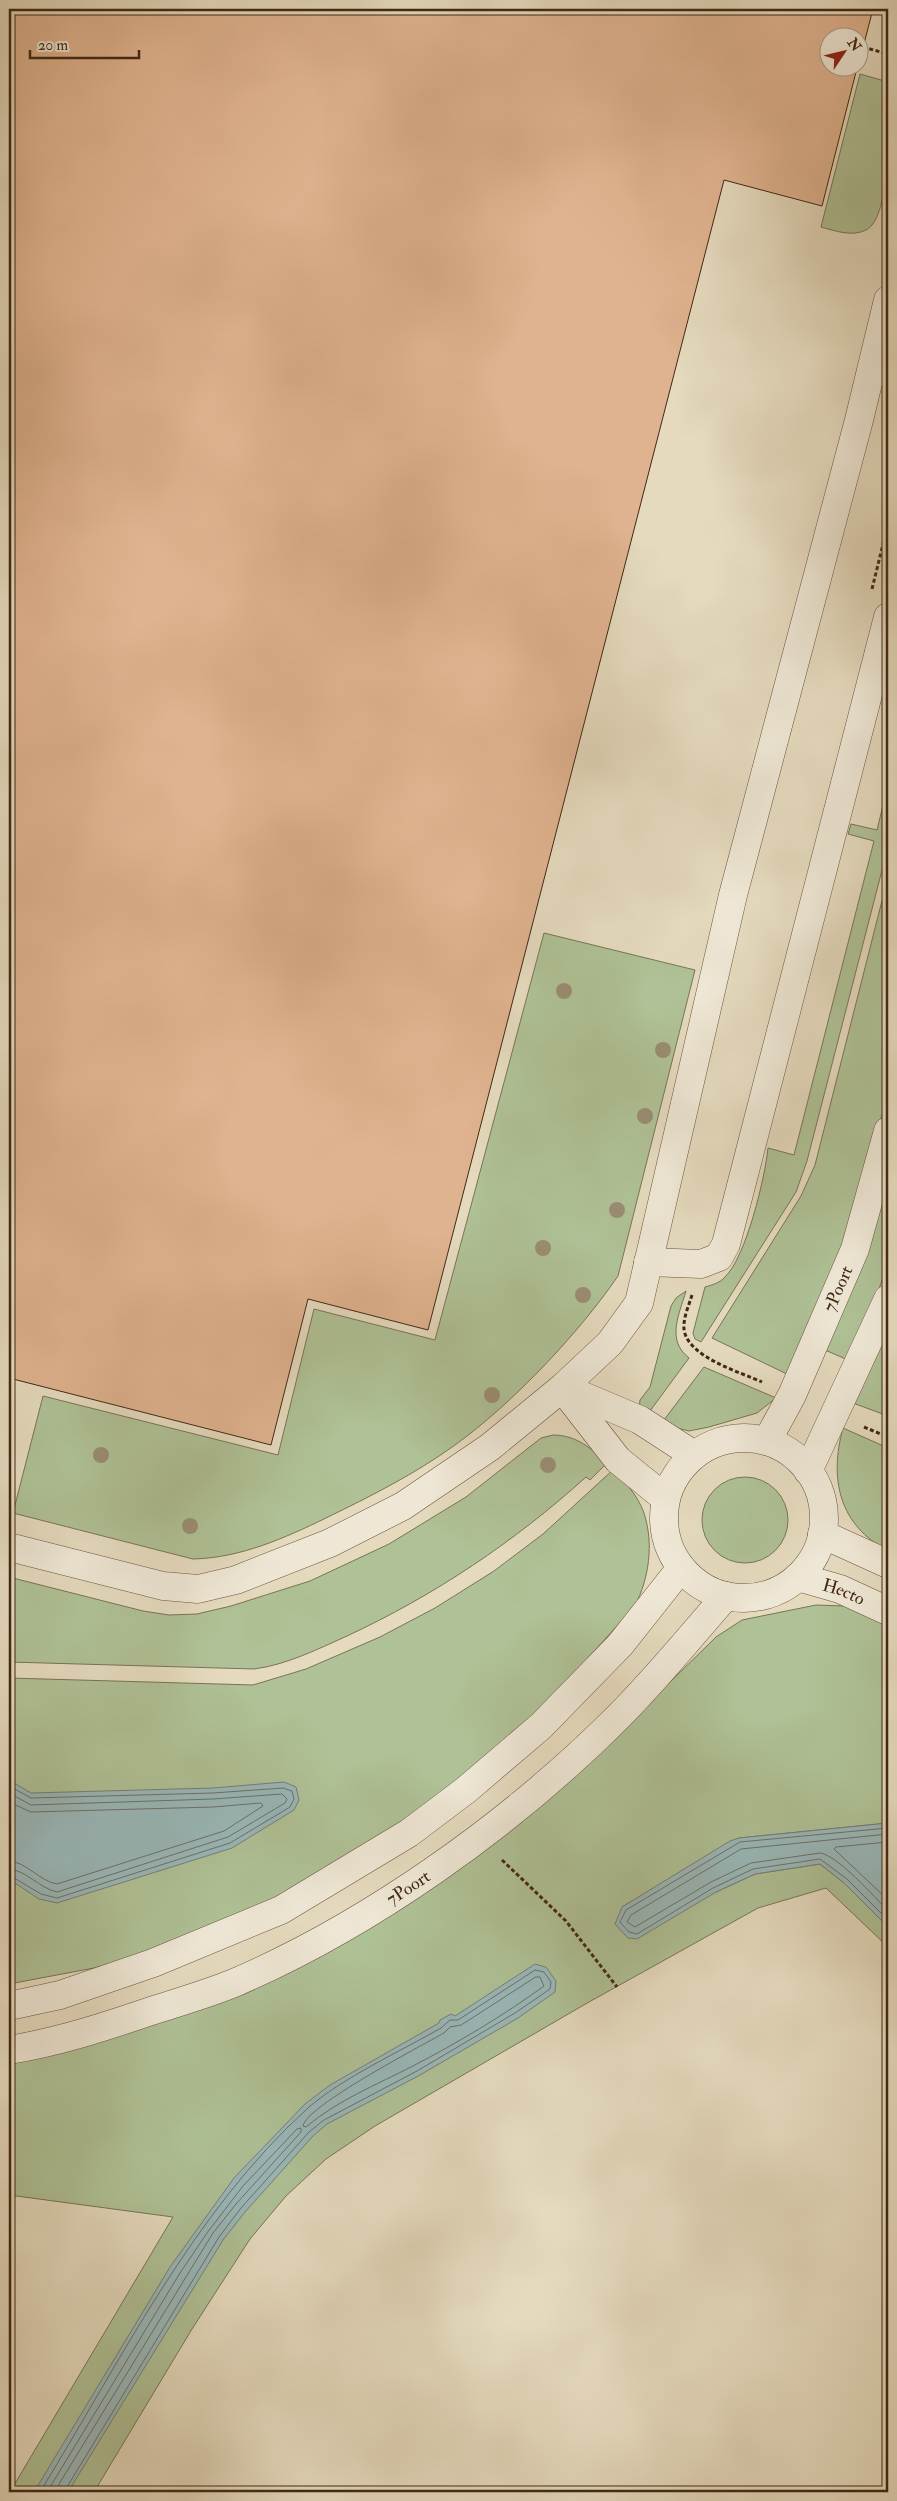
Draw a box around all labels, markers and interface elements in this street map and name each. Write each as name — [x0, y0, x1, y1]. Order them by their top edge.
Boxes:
scale bar — [30, 28, 139, 60]
north arrow — [820, 28, 870, 78]
text: N — [843, 34, 865, 55]
text: 20 m — [38, 36, 68, 55]
street label: 7Poort — [818, 1262, 858, 1316]
street label: Hecto — [820, 1574, 869, 1611]
street label: 7Poort — [382, 1865, 435, 1911]

